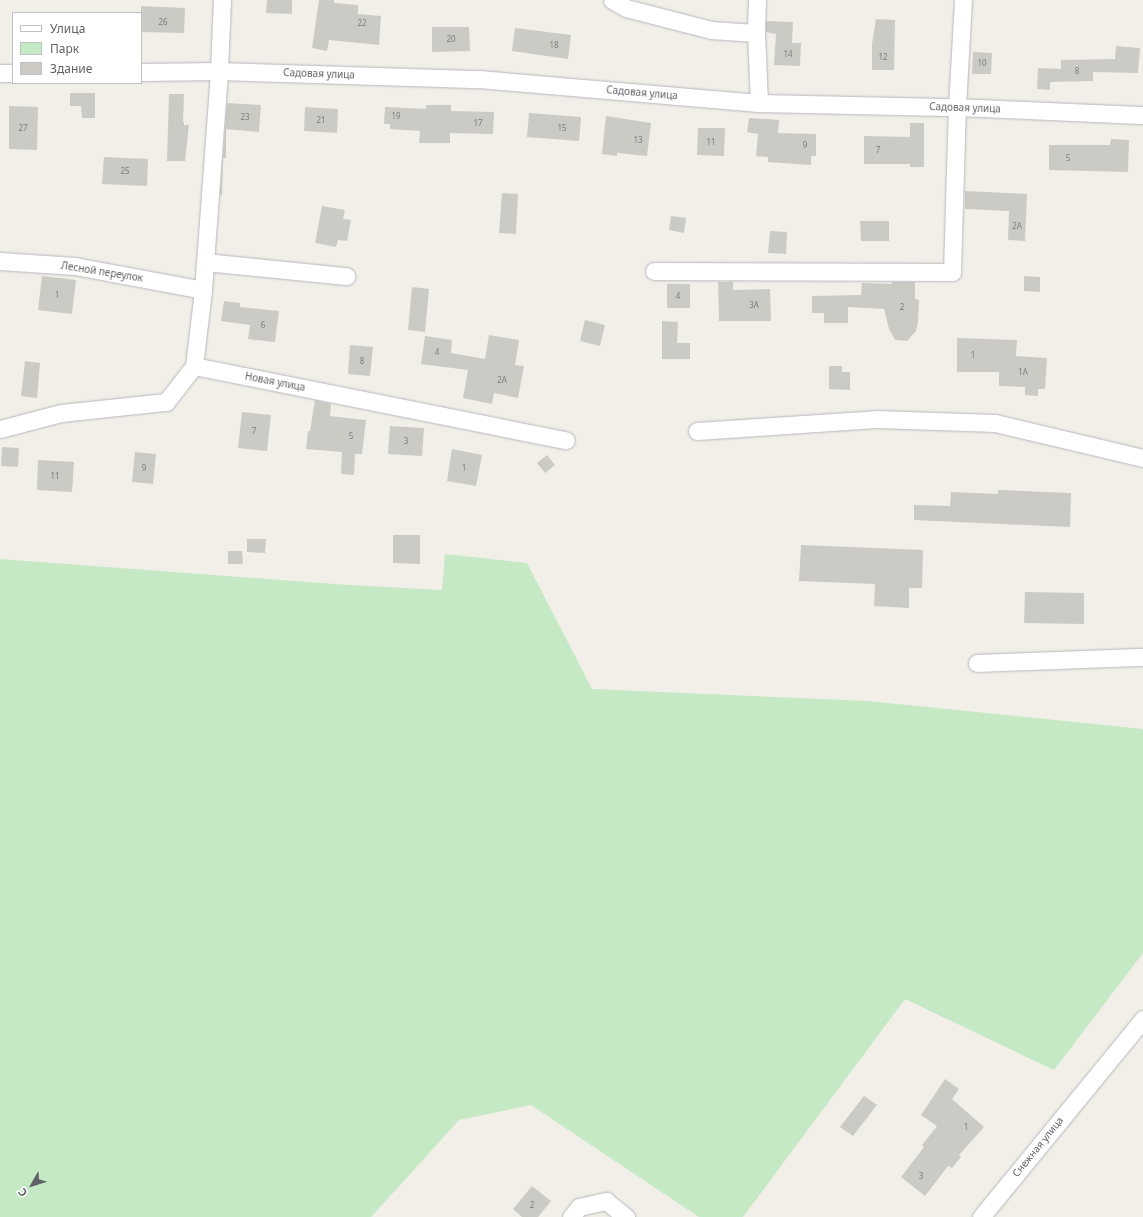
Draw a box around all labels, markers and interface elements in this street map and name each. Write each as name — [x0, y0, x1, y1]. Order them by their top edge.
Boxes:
legend — [12, 12, 142, 84]
house number: 26 — [158, 17, 168, 27]
house number: 22 — [357, 18, 367, 28]
text: Улица — [50, 20, 85, 37]
house number: 20 — [446, 34, 456, 44]
text: Парк — [50, 40, 79, 57]
house number: 18 — [549, 40, 559, 50]
house number: 14 — [783, 49, 793, 59]
house number: 12 — [878, 52, 888, 62]
house number: 10 — [977, 58, 987, 68]
text: Здание — [50, 60, 92, 77]
house number: 8 — [1075, 66, 1079, 76]
street label: Садовая улица — [283, 67, 355, 81]
street label: Садовая улица — [606, 84, 678, 102]
street label: Садовая улица — [929, 101, 1001, 115]
house number: 19 — [391, 111, 401, 121]
house number: 23 — [240, 112, 250, 122]
house number: 21 — [316, 115, 326, 125]
house number: 17 — [473, 118, 483, 128]
house number: 27 — [18, 123, 28, 133]
house number: 15 — [557, 123, 567, 133]
house number: 13 — [633, 135, 643, 145]
house number: 11 — [706, 137, 716, 147]
house number: 9 — [803, 140, 807, 150]
house number: 7 — [876, 145, 880, 155]
house number: 5 — [1066, 153, 1070, 163]
house number: 25 — [120, 166, 130, 176]
house number: 2А — [1012, 221, 1022, 231]
street label: Лесной переулок — [60, 260, 144, 284]
house number: 1 — [55, 290, 59, 300]
house number: 4 — [676, 291, 680, 301]
house number: 3А — [749, 300, 759, 310]
house number: 2 — [900, 302, 904, 312]
house number: 6 — [261, 320, 265, 330]
house number: 4 — [435, 347, 439, 357]
house number: 1 — [971, 350, 975, 360]
house number: 8 — [360, 356, 364, 366]
house number: 1А — [1018, 367, 1028, 377]
street label: Новая улица — [244, 370, 306, 394]
house number: 2А — [497, 375, 507, 385]
house number: 7 — [252, 426, 256, 436]
house number: 5 — [349, 431, 353, 441]
house number: 3 — [404, 436, 408, 446]
house number: 9 — [142, 463, 146, 473]
house number: 1 — [462, 463, 466, 473]
house number: 11 — [50, 471, 60, 481]
street label: Снежная улица — [1010, 1115, 1066, 1179]
house number: 1 — [964, 1122, 968, 1132]
north arrow — [12, 1165, 52, 1205]
house number: 3 — [919, 1171, 923, 1181]
text: С — [14, 1185, 30, 1200]
house number: 2 — [530, 1200, 534, 1210]

